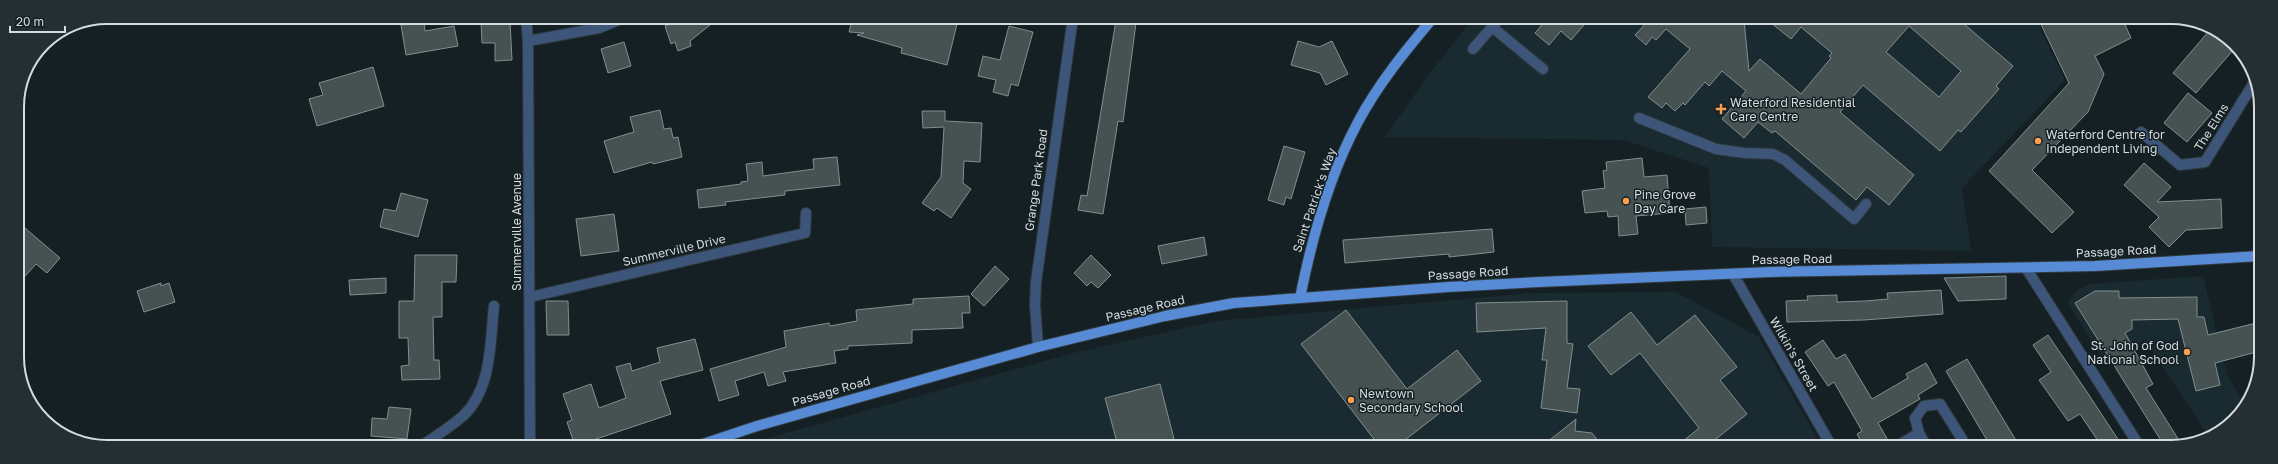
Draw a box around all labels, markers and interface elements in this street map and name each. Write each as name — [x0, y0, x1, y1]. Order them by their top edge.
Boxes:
scale bar — [10, 8, 65, 34]
text: 20 m — [16, 14, 44, 29]
place label: Waterford Residential Care Centre — [1730, 95, 1856, 124]
street label: The Elms — [2191, 101, 2231, 153]
marker: Waterford Residential Care Centre — [1715, 103, 1727, 115]
place label: Waterford Centre for Independent Living — [2046, 127, 2165, 156]
street label: Grange Park Road — [1021, 128, 1051, 232]
marker: Waterford Centre for Independent Living — [2033, 136, 2043, 146]
street label: Saint Patrick's Way — [1289, 145, 1339, 254]
street label: Summerville Avenue — [509, 173, 524, 291]
place label: Pine Grove Day Care — [1634, 187, 1696, 216]
marker: Pine Grove Day Care — [1621, 196, 1631, 206]
street label: Summerville Drive — [621, 231, 727, 269]
street label: Passage Road — [2075, 241, 2157, 261]
street label: Passage Road — [1751, 251, 1833, 267]
street label: Passage Road — [1427, 263, 1509, 283]
street label: Passage Road — [1104, 292, 1186, 324]
street label: Wilkin's Street — [1767, 314, 1821, 394]
place label: St. John of God National School — [2087, 338, 2179, 367]
marker: St. John of God National School — [2182, 347, 2192, 357]
street label: Passage Road — [790, 373, 872, 409]
place label: Newtown Secondary School — [1359, 386, 1464, 415]
marker: Newtown Secondary School — [1346, 395, 1356, 405]

